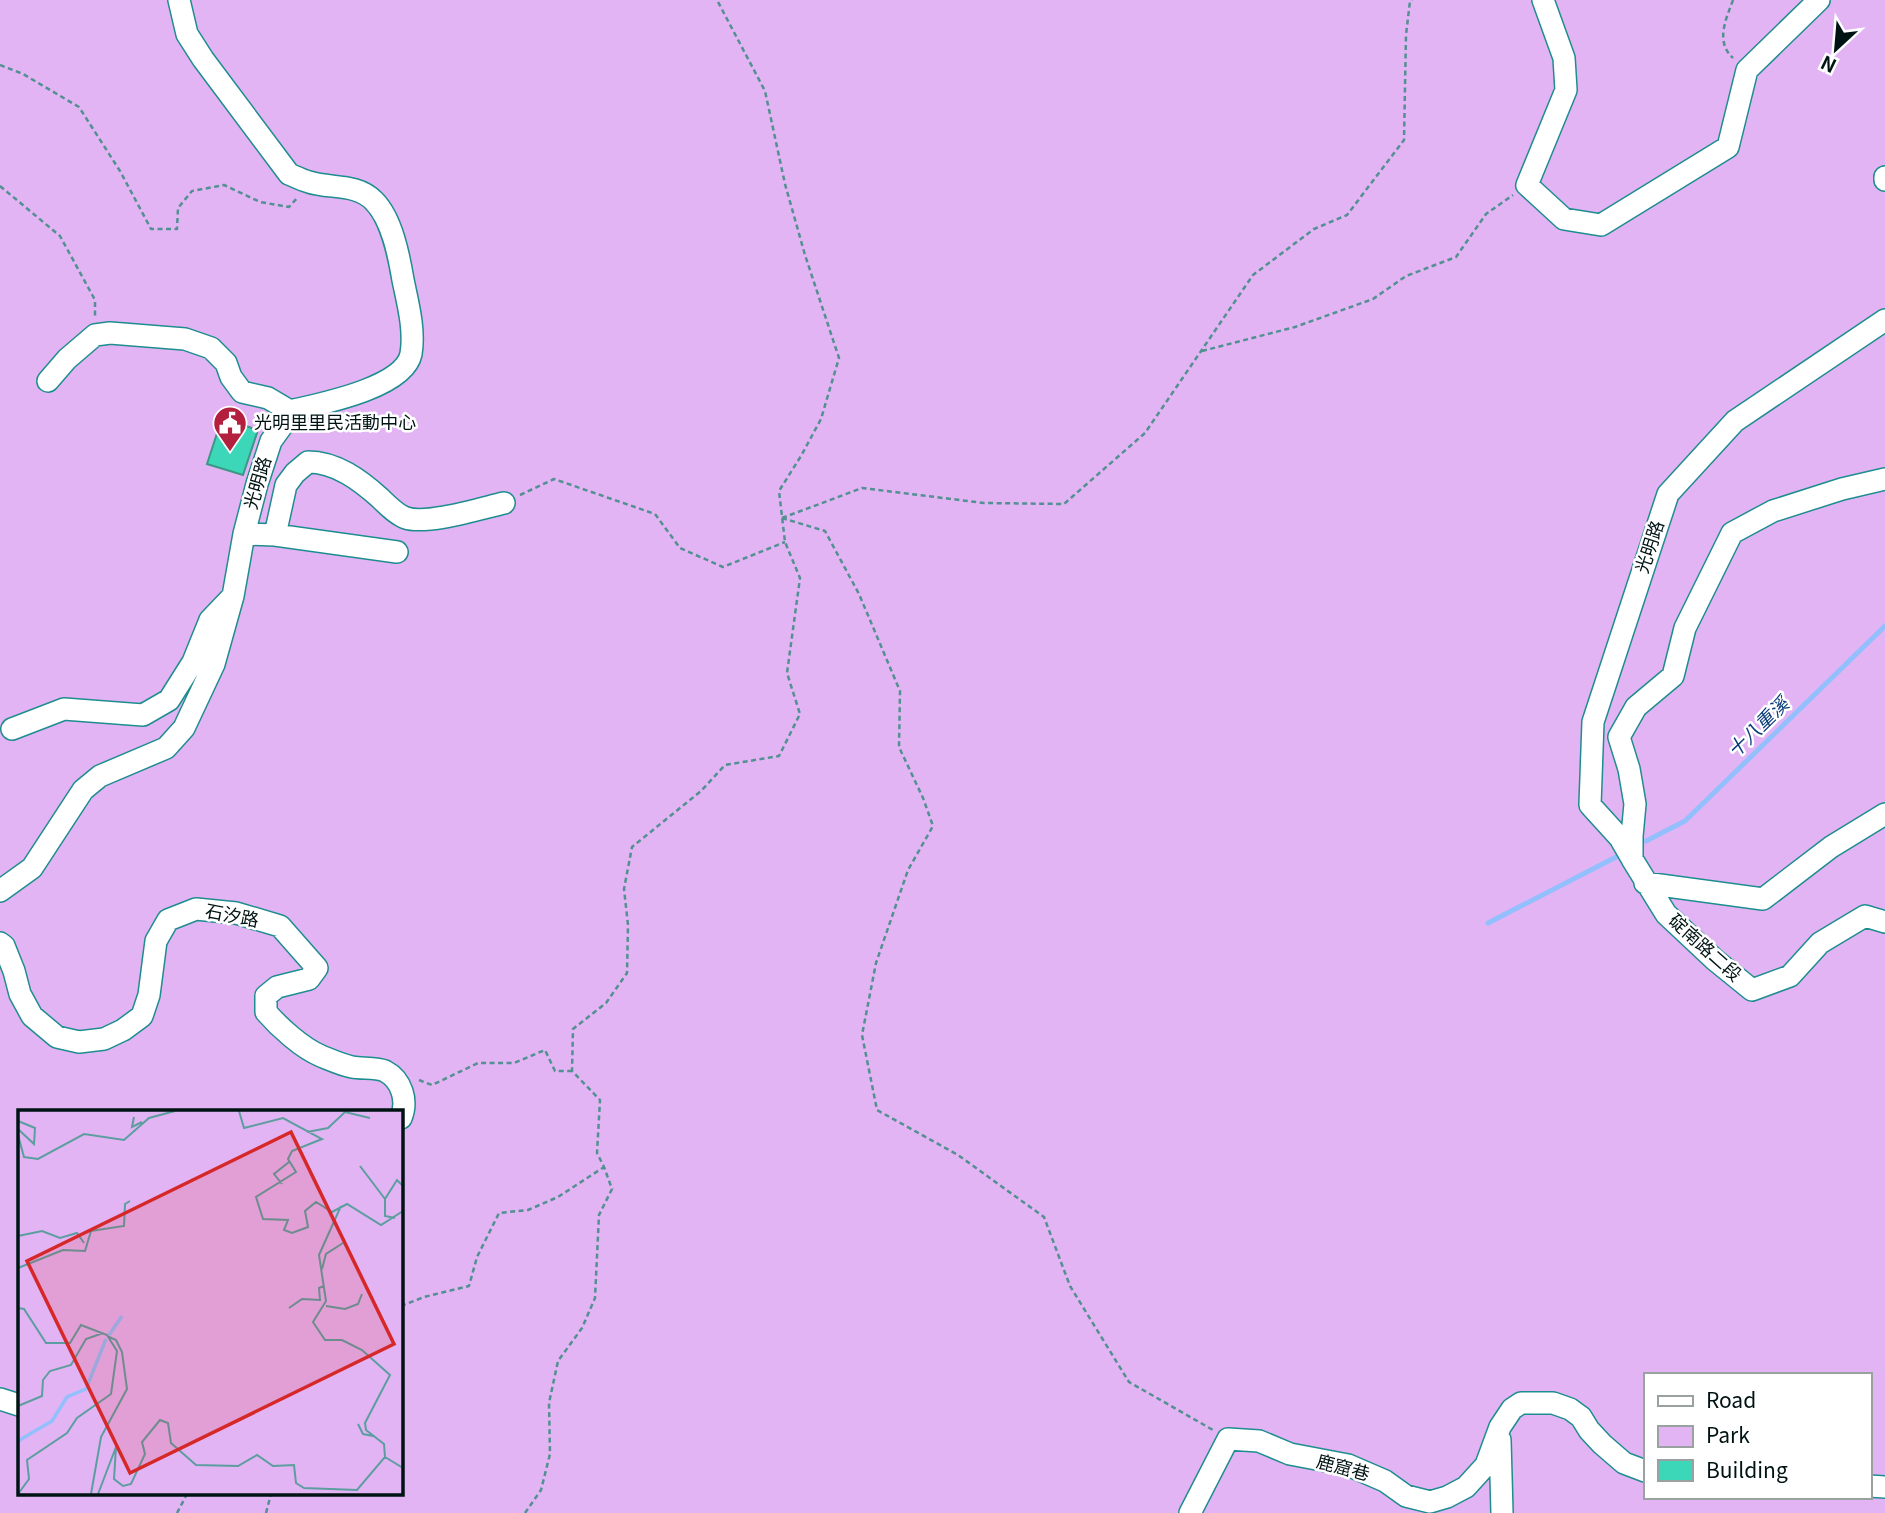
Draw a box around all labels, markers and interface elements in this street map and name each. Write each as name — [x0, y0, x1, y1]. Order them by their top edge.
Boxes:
north arrow — [1801, 14, 1871, 84]
text: N — [1816, 50, 1840, 81]
public building icon: 光明里里民活動中心 — [211, 404, 249, 453]
place label: 光明里里民活動中心 — [254, 408, 416, 434]
street label: 光明路 — [236, 453, 276, 512]
street label: 光明路 — [1627, 517, 1669, 576]
water label: 十八重溪 — [1720, 688, 1796, 762]
street label: 石汐路 — [203, 896, 261, 932]
street label: 碇南路二段 — [1664, 907, 1748, 986]
inset map — [18, 1110, 402, 1496]
legend — [1644, 1373, 1871, 1499]
text: Road — [1706, 1384, 1756, 1414]
text: Park — [1706, 1419, 1750, 1449]
street label: 鹿窟巷 — [1314, 1447, 1373, 1486]
text: Building — [1706, 1454, 1788, 1484]

